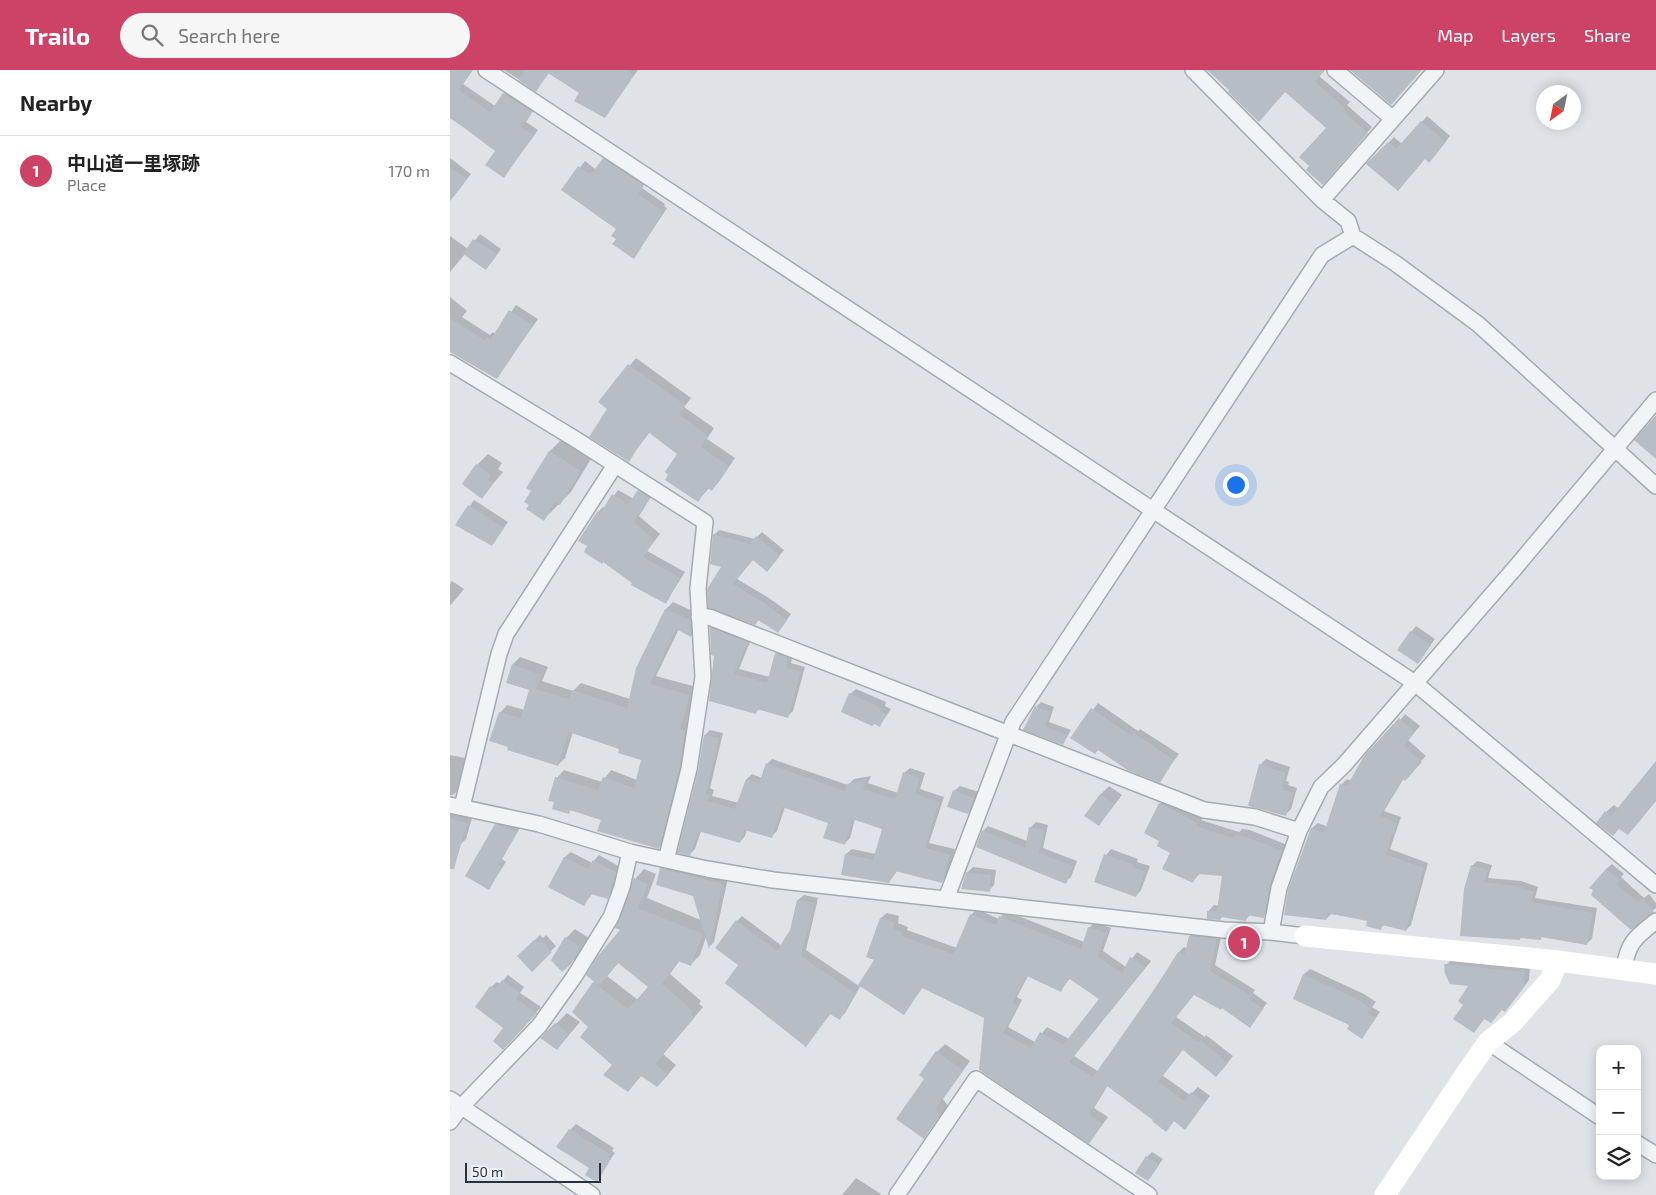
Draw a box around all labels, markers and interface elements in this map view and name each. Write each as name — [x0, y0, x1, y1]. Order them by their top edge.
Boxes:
search box — [120, 13, 470, 58]
text: Trailo — [25, 21, 90, 50]
icon: search — [138, 21, 166, 49]
text: Search here — [178, 24, 280, 47]
text: Map — [1437, 24, 1473, 46]
text: Layers — [1501, 24, 1556, 46]
text: Share — [1584, 24, 1631, 46]
north arrow — [1536, 85, 1581, 130]
text: Nearby — [20, 90, 92, 115]
text: 中山道一里塚跡 — [67, 151, 200, 174]
text: 1 — [33, 161, 39, 180]
text: 170 m — [388, 161, 430, 180]
text: Place — [67, 175, 106, 194]
your location — [1223, 472, 1249, 498]
pin: 1 — [1228, 923, 1260, 961]
map controls — [1596, 1045, 1641, 1180]
button: + — [1596, 1045, 1641, 1090]
button: − — [1596, 1090, 1641, 1135]
button: layers — [1596, 1135, 1641, 1180]
scale bar — [465, 1160, 601, 1183]
text: 50 m — [472, 1163, 503, 1180]

